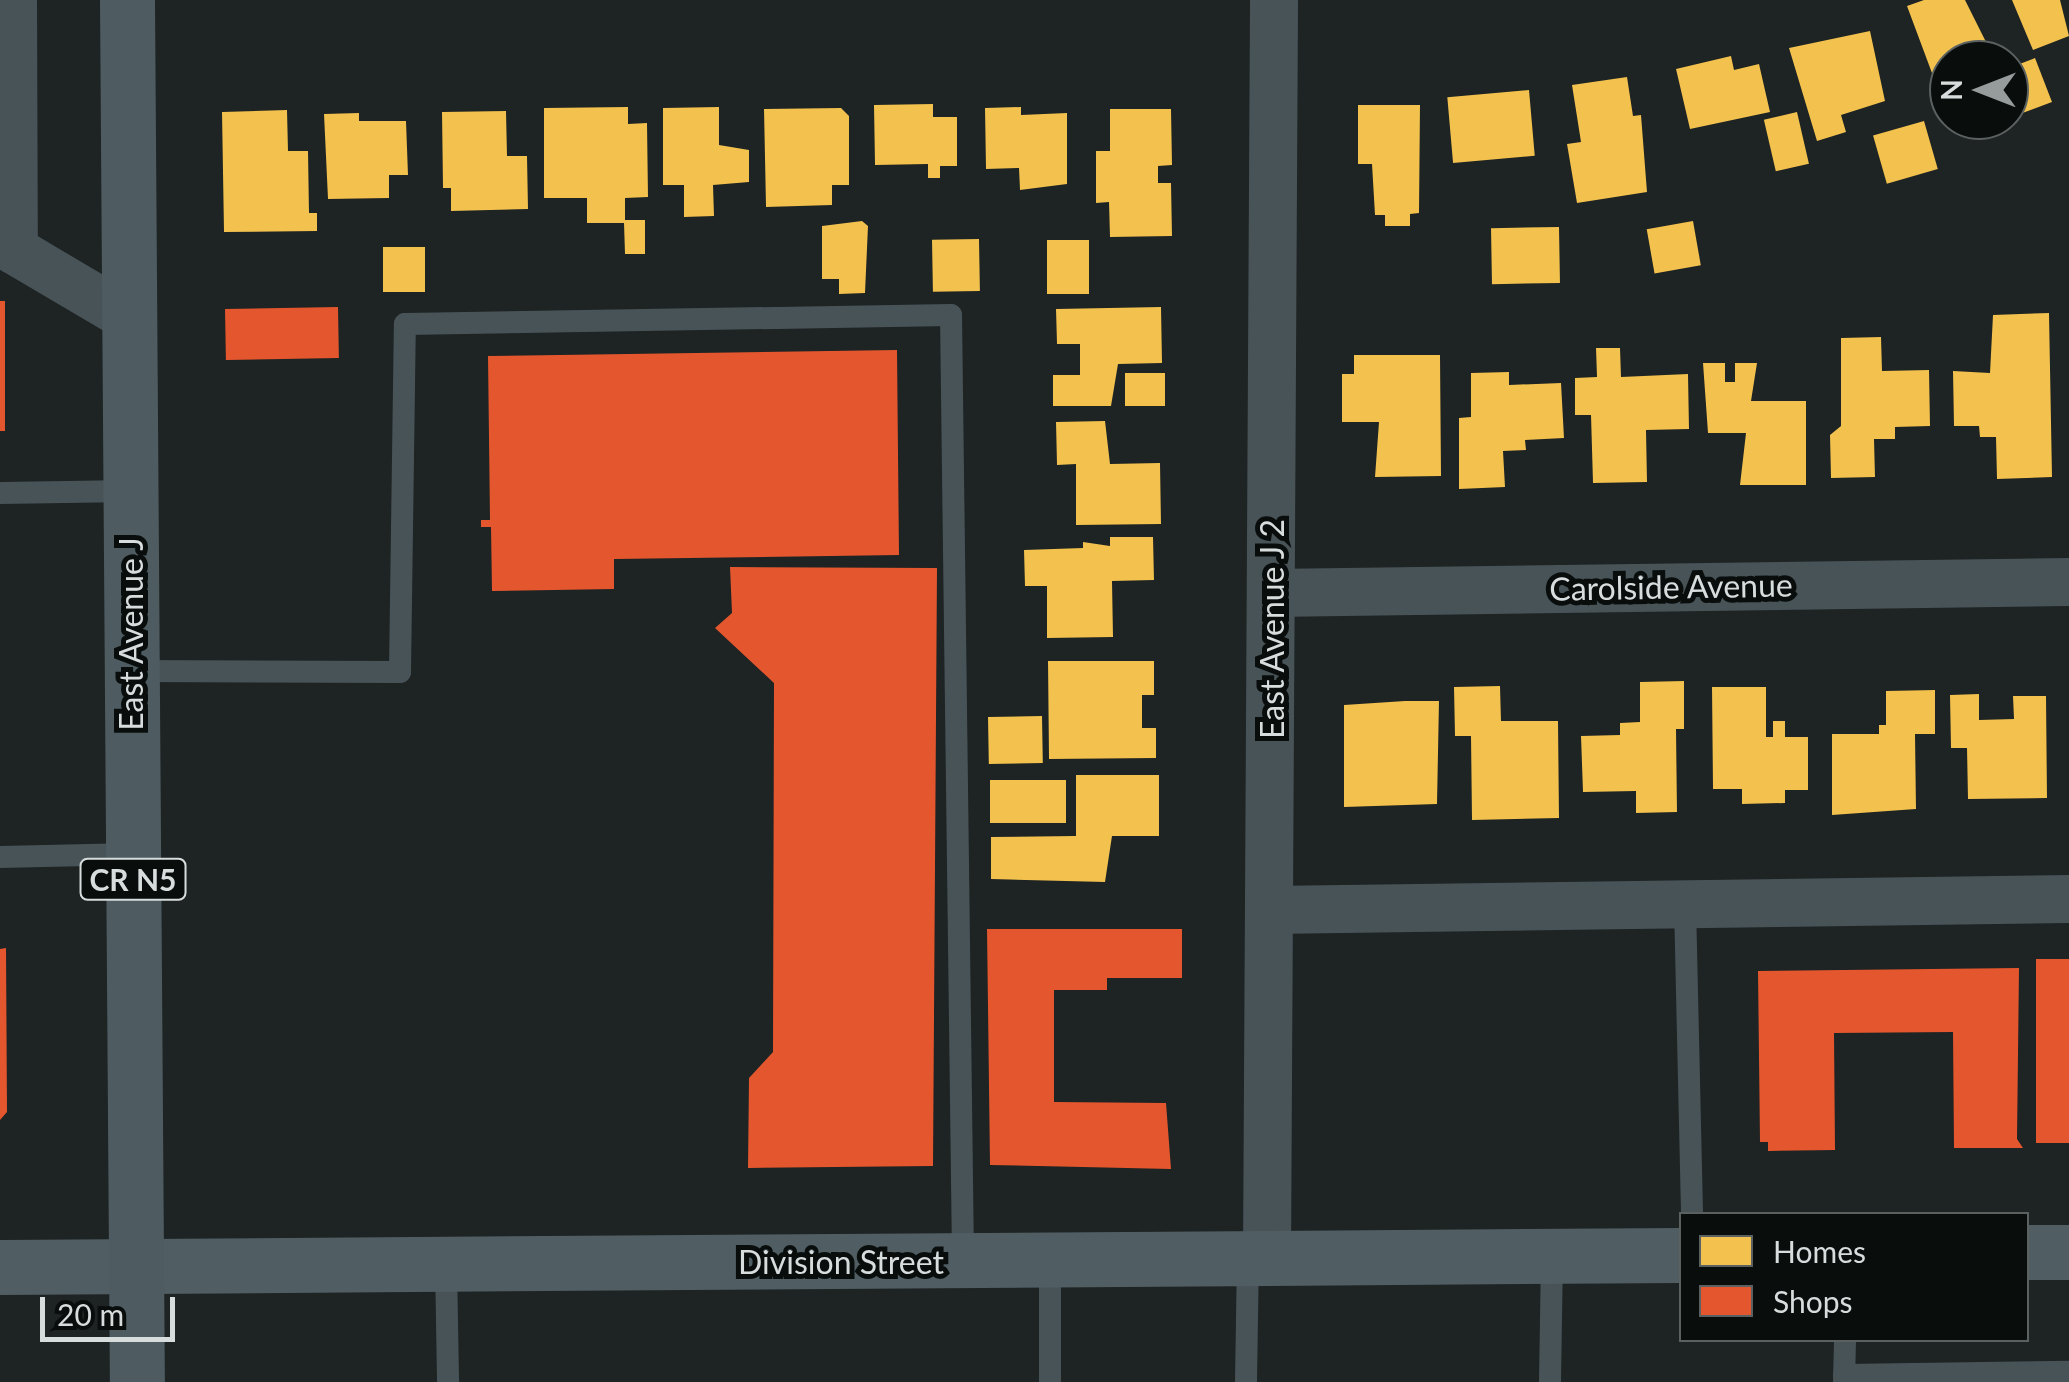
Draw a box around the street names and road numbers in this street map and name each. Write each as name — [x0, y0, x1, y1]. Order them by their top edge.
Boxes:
street label: East Avenue J 2 — [1253, 518, 1291, 740]
street label: East Avenue J — [112, 536, 150, 732]
street label: Carolside Avenue — [1548, 566, 1794, 608]
road number: CR N5 — [78, 854, 188, 904]
street label: Division Street — [738, 1243, 944, 1281]

